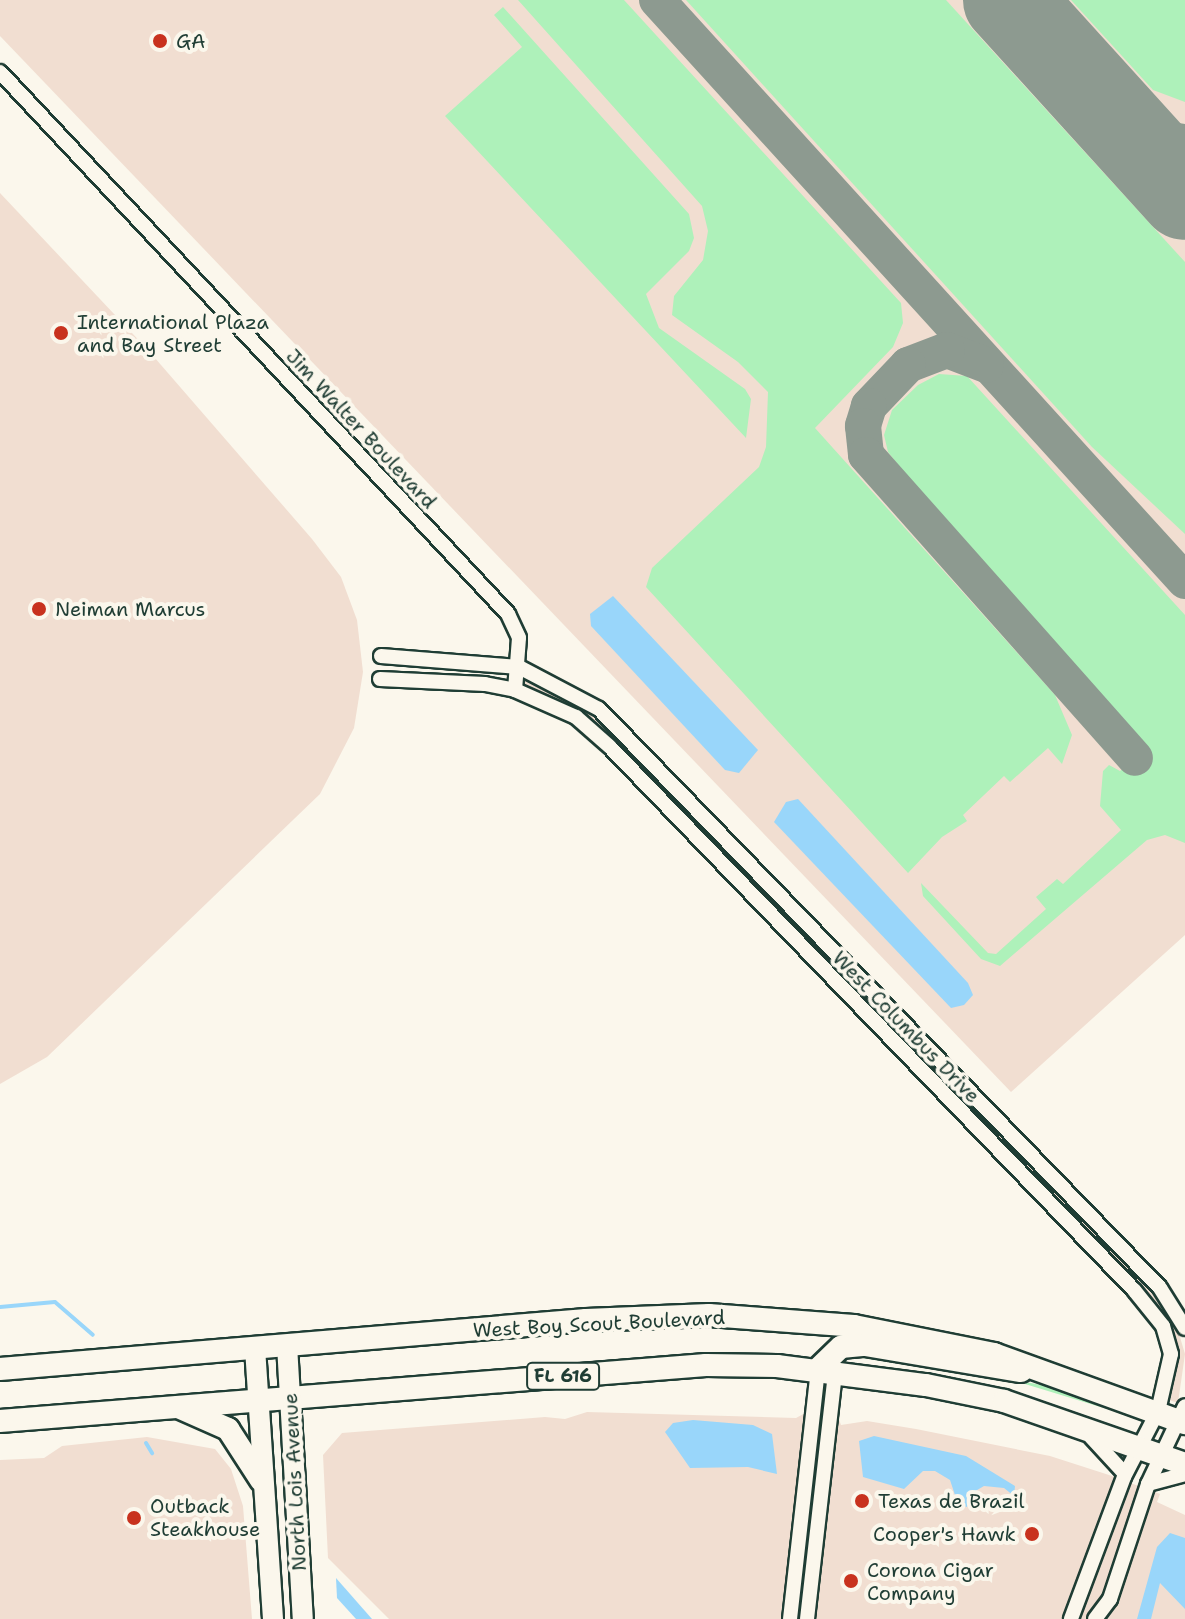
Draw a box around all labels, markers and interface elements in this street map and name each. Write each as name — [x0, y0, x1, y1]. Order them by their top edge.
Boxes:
place label: GA — [176, 29, 206, 53]
marker: GA — [151, 32, 169, 50]
place label: International Plaza and Bay Street — [77, 310, 269, 357]
marker: International Plaza and Bay Street — [52, 324, 70, 342]
street label: Jim Walter Boulevard — [281, 344, 441, 514]
place label: Neiman Marcus — [55, 597, 205, 621]
marker: Neiman Marcus — [30, 600, 48, 618]
street label: West Columbus Drive — [827, 946, 985, 1108]
street label: West Boy Scout Boulevard — [472, 1305, 726, 1343]
road number: FL 616 — [525, 1362, 601, 1390]
street label: North Lois Avenue — [278, 1392, 312, 1572]
place label: Texas de Brazil — [878, 1489, 1024, 1513]
marker: Texas de Brazil — [853, 1492, 871, 1510]
place label: Outback Steakhouse — [150, 1494, 260, 1541]
marker: Outback Steakhouse — [125, 1509, 143, 1527]
place label: Cooper's Hawk — [873, 1522, 1016, 1546]
marker: Cooper's Hawk — [1023, 1525, 1041, 1543]
place label: Corona Cigar Company — [867, 1558, 994, 1605]
marker: Corona Cigar Company — [842, 1572, 860, 1590]

